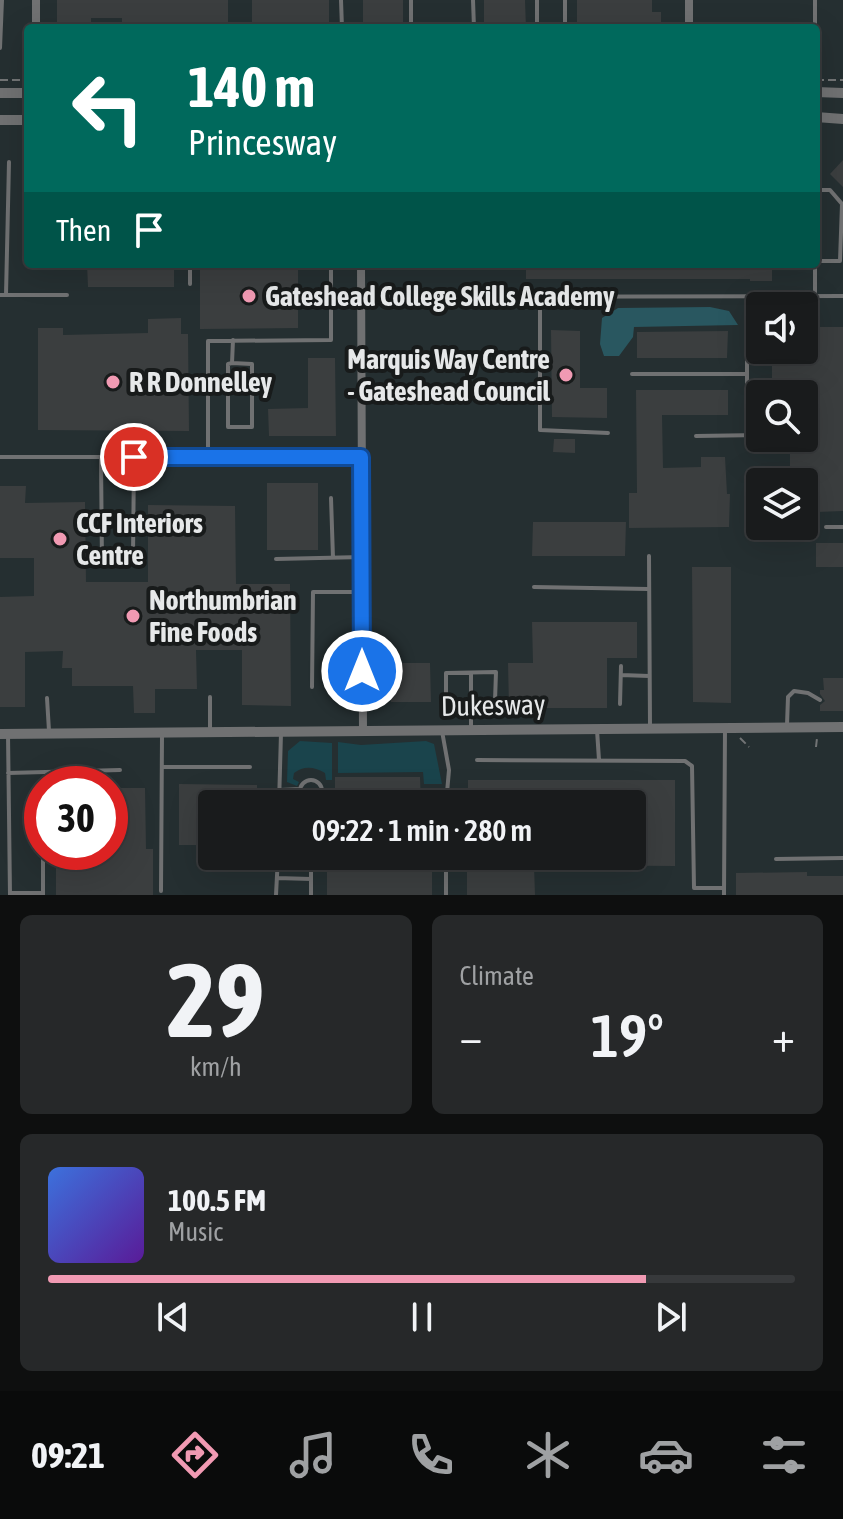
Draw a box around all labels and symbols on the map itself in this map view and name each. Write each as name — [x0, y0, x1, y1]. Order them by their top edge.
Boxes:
place label: Gateshead College Skills Academy — [265, 280, 615, 312]
marker: Gateshead College Skills Academy — [240, 287, 258, 305]
place label: Marquis Way Centre - Gateshead Council — [347, 343, 551, 407]
place label: R R Donnelley — [129, 366, 272, 398]
marker: Marquis Way Centre - Gateshead Council — [557, 366, 575, 384]
marker: R R Donnelley — [104, 373, 122, 391]
pin — [100, 423, 168, 491]
place label: CCF Interiors Centre — [76, 507, 203, 571]
marker: CCF Interiors Centre — [51, 530, 69, 548]
place label: Northumbrian Fine Foods — [149, 584, 297, 648]
marker: Northumbrian Fine Foods — [124, 607, 142, 625]
position arrow — [320, 629, 404, 713]
street label: Dukesway — [440, 688, 546, 722]
speed limit sign: 30 — [24, 766, 128, 870]

